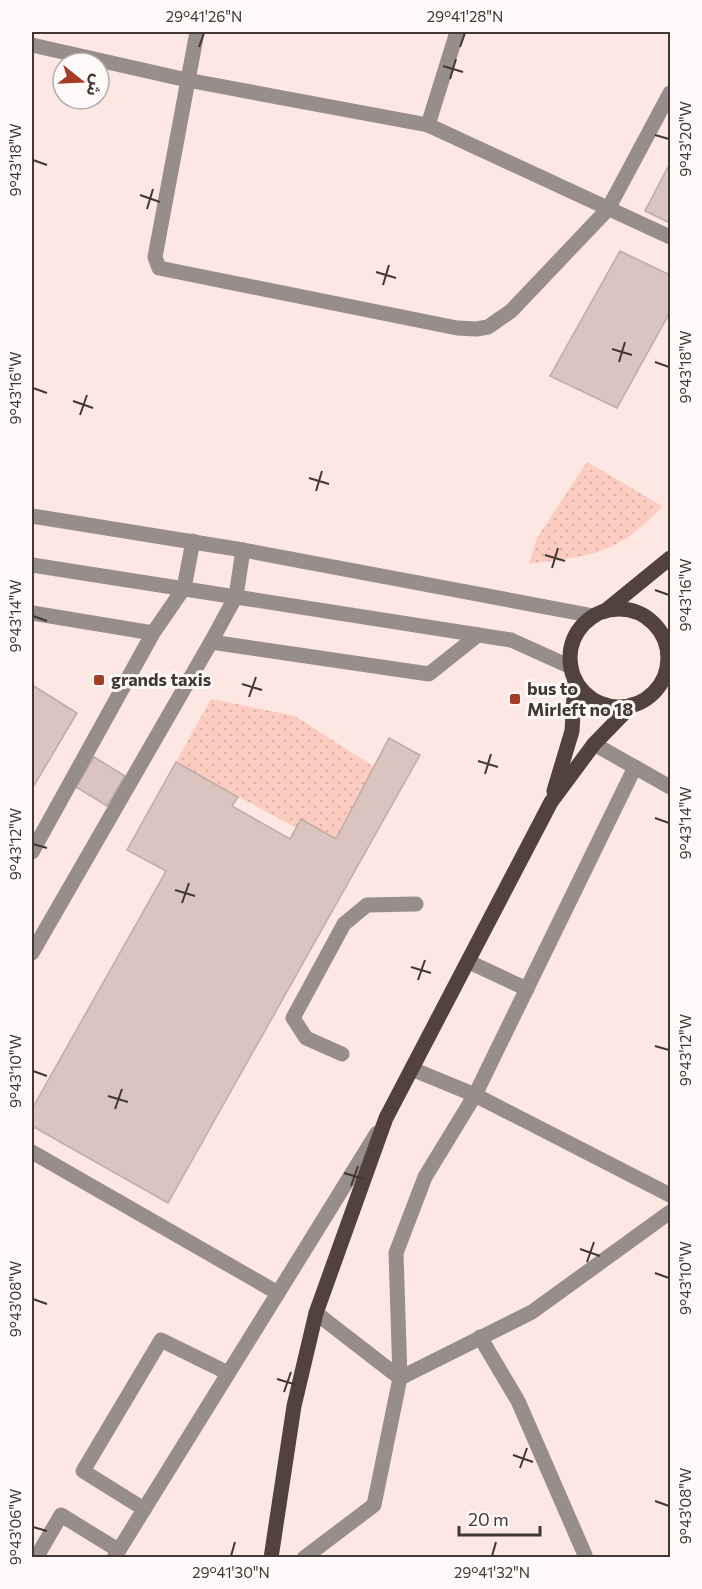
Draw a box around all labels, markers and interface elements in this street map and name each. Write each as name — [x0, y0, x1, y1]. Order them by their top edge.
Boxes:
text: 29°41'26"N — [166, 7, 242, 25]
text: 29°41'28"N — [427, 7, 503, 25]
north arrow — [51, 51, 111, 111]
text: ش — [82, 72, 108, 99]
text: 9°43'20"W — [676, 101, 694, 177]
text: 9°43'18"W — [6, 123, 24, 197]
text: 9°43'18"W — [676, 330, 694, 404]
text: 9°43'16"W — [6, 351, 24, 425]
text: 9°43'16"W — [676, 558, 694, 632]
text: 9°43'14"W — [6, 579, 24, 653]
place label: grands taxis — [111, 668, 211, 690]
marker: grands taxis — [92, 673, 106, 687]
place label: bus to Mirleft no 18 — [527, 677, 633, 720]
marker: bus to Mirleft no 18 — [508, 692, 522, 706]
text: 9°43'14"W — [676, 786, 694, 860]
text: 9°43'12"W — [6, 808, 24, 880]
text: 9°43'12"W — [676, 1014, 694, 1086]
text: 9°43'10"W — [6, 1034, 24, 1108]
text: 9°43'10"W — [676, 1241, 694, 1315]
text: 9°43'08"W — [6, 1261, 24, 1337]
text: 9°43'08"W — [676, 1468, 694, 1544]
text: 9°43'06"W — [6, 1489, 24, 1565]
scale bar — [459, 1499, 540, 1537]
text: 20 m — [468, 1508, 509, 1530]
text: 29°41'30"N — [192, 1563, 270, 1581]
text: 29°41'32"N — [454, 1563, 530, 1581]

